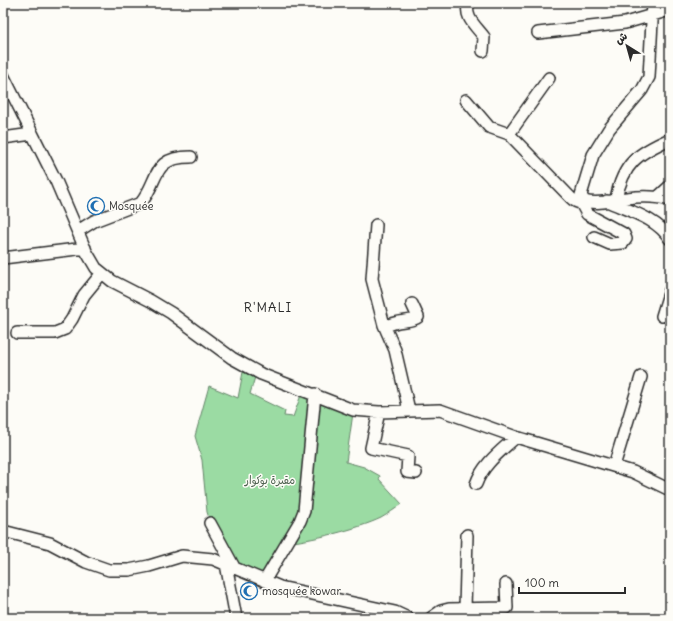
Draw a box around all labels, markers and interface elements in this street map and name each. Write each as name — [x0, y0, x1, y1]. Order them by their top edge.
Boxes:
north arrow — [607, 26, 647, 66]
text: ش — [612, 29, 630, 47]
mosque icon: Mosquée — [86, 196, 106, 216]
place label: Mosquée — [109, 199, 153, 213]
district label: R'MALI — [244, 299, 292, 316]
park label: مقبرة بوكوار — [244, 473, 295, 488]
scale bar — [519, 569, 625, 595]
text: 100 m — [525, 575, 559, 590]
mosque icon: mosquée kowar — [239, 581, 259, 601]
place label: mosquée kowar — [262, 584, 341, 598]

